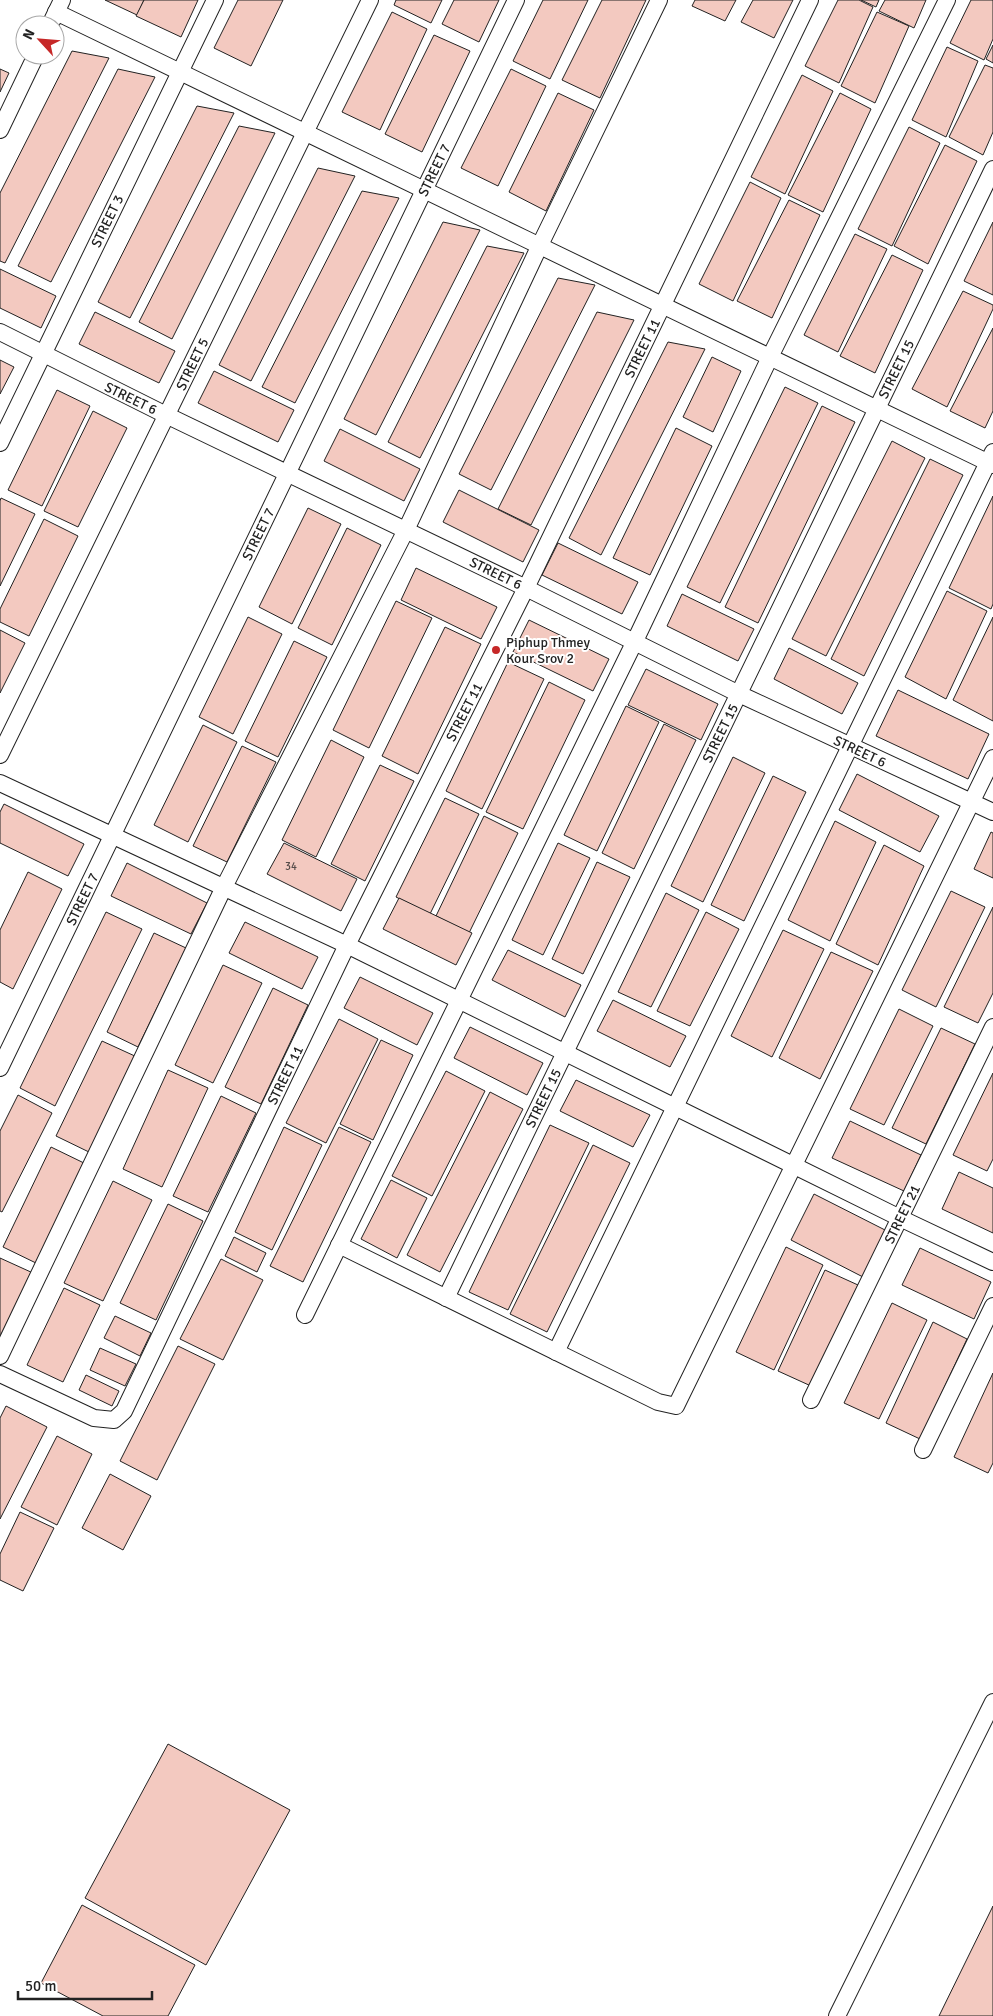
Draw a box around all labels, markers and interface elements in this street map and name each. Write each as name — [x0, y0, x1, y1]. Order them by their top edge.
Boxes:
north arrow — [15, 15, 65, 65]
text: N — [19, 26, 39, 43]
street label: STREET 7 — [415, 141, 454, 199]
street label: STREET 3 — [88, 192, 127, 250]
street label: STREET 11 — [621, 316, 664, 381]
street label: STREET 5 — [173, 335, 212, 393]
street label: STREET 15 — [875, 337, 918, 402]
street label: STREET 6 — [102, 379, 160, 418]
street label: STREET 7 — [239, 505, 278, 563]
street label: STREET 6 — [467, 554, 525, 593]
place label: Piphup Thmey Kour Srov 2 — [506, 634, 590, 667]
marker: Piphup Thmey Kour Srov 2 — [490, 644, 502, 656]
street label: STREET 11 — [442, 680, 486, 744]
street label: STREET 15 — [699, 701, 742, 766]
street label: STREET 6 — [831, 732, 889, 771]
house number: 34 — [285, 860, 297, 873]
street label: STREET 7 — [63, 870, 102, 928]
street label: STREET 11 — [264, 1043, 307, 1108]
street label: STREET 15 — [522, 1066, 565, 1131]
street label: STREET 21 — [881, 1182, 924, 1247]
scale bar — [18, 1968, 151, 2000]
text: 50 m — [25, 1977, 56, 1995]

